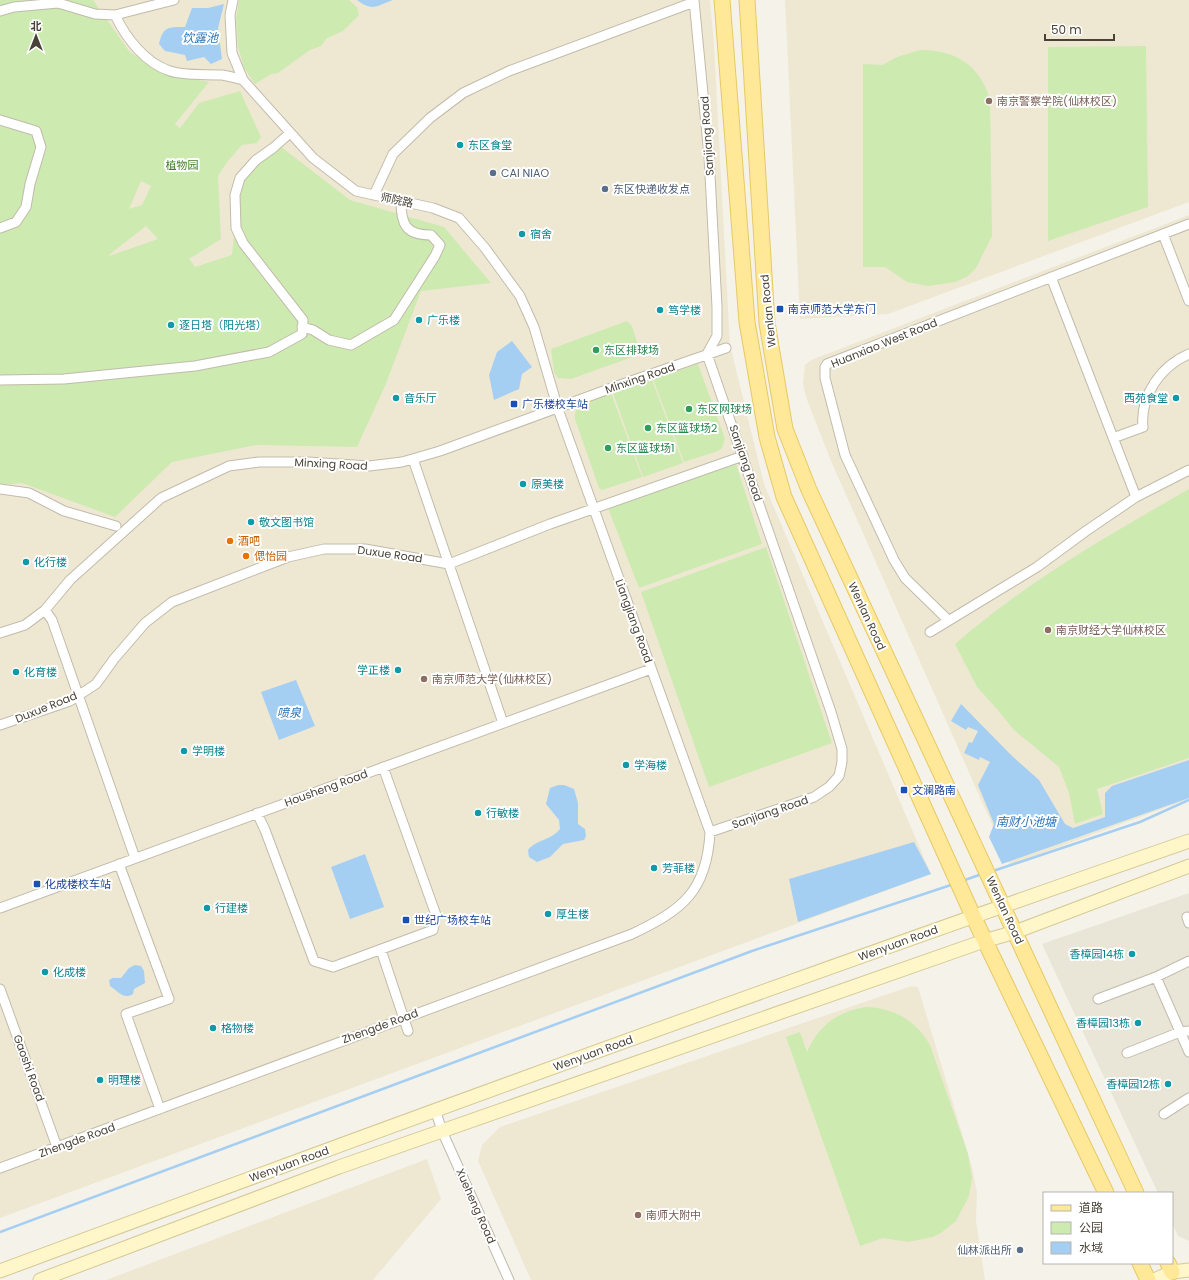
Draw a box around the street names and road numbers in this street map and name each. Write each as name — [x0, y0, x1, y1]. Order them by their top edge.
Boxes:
street label: Sanjiang Road — [696, 96, 718, 176]
street label: 师院路 — [379, 189, 415, 211]
street label: Wenlan Road — [756, 274, 780, 348]
street label: Huanxiao West Road — [828, 314, 940, 372]
street label: Minxing Road — [603, 359, 677, 397]
street label: Sanjiang Road — [725, 423, 767, 503]
street label: Minxing Road — [294, 454, 368, 474]
street label: Duxue Road — [356, 542, 424, 566]
street label: Liangjiang Road — [611, 577, 657, 665]
street label: Wenlan Road — [844, 579, 890, 653]
street label: Duxue Road — [13, 687, 79, 727]
street label: Housheng Road — [282, 766, 370, 810]
street label: Sanjiang Road — [730, 791, 810, 833]
street label: Wenlan Road — [982, 873, 1028, 947]
street label: Wenyuan Road — [856, 921, 940, 965]
street label: Zhengde Road — [340, 1005, 420, 1047]
street label: Wenyuan Road — [551, 1031, 635, 1075]
street label: Gaoshi Road — [10, 1032, 48, 1104]
street label: Zhengde Road — [37, 1119, 117, 1161]
street label: Wenyuan Road — [247, 1142, 331, 1186]
street label: Xueheng Road — [452, 1166, 500, 1246]

